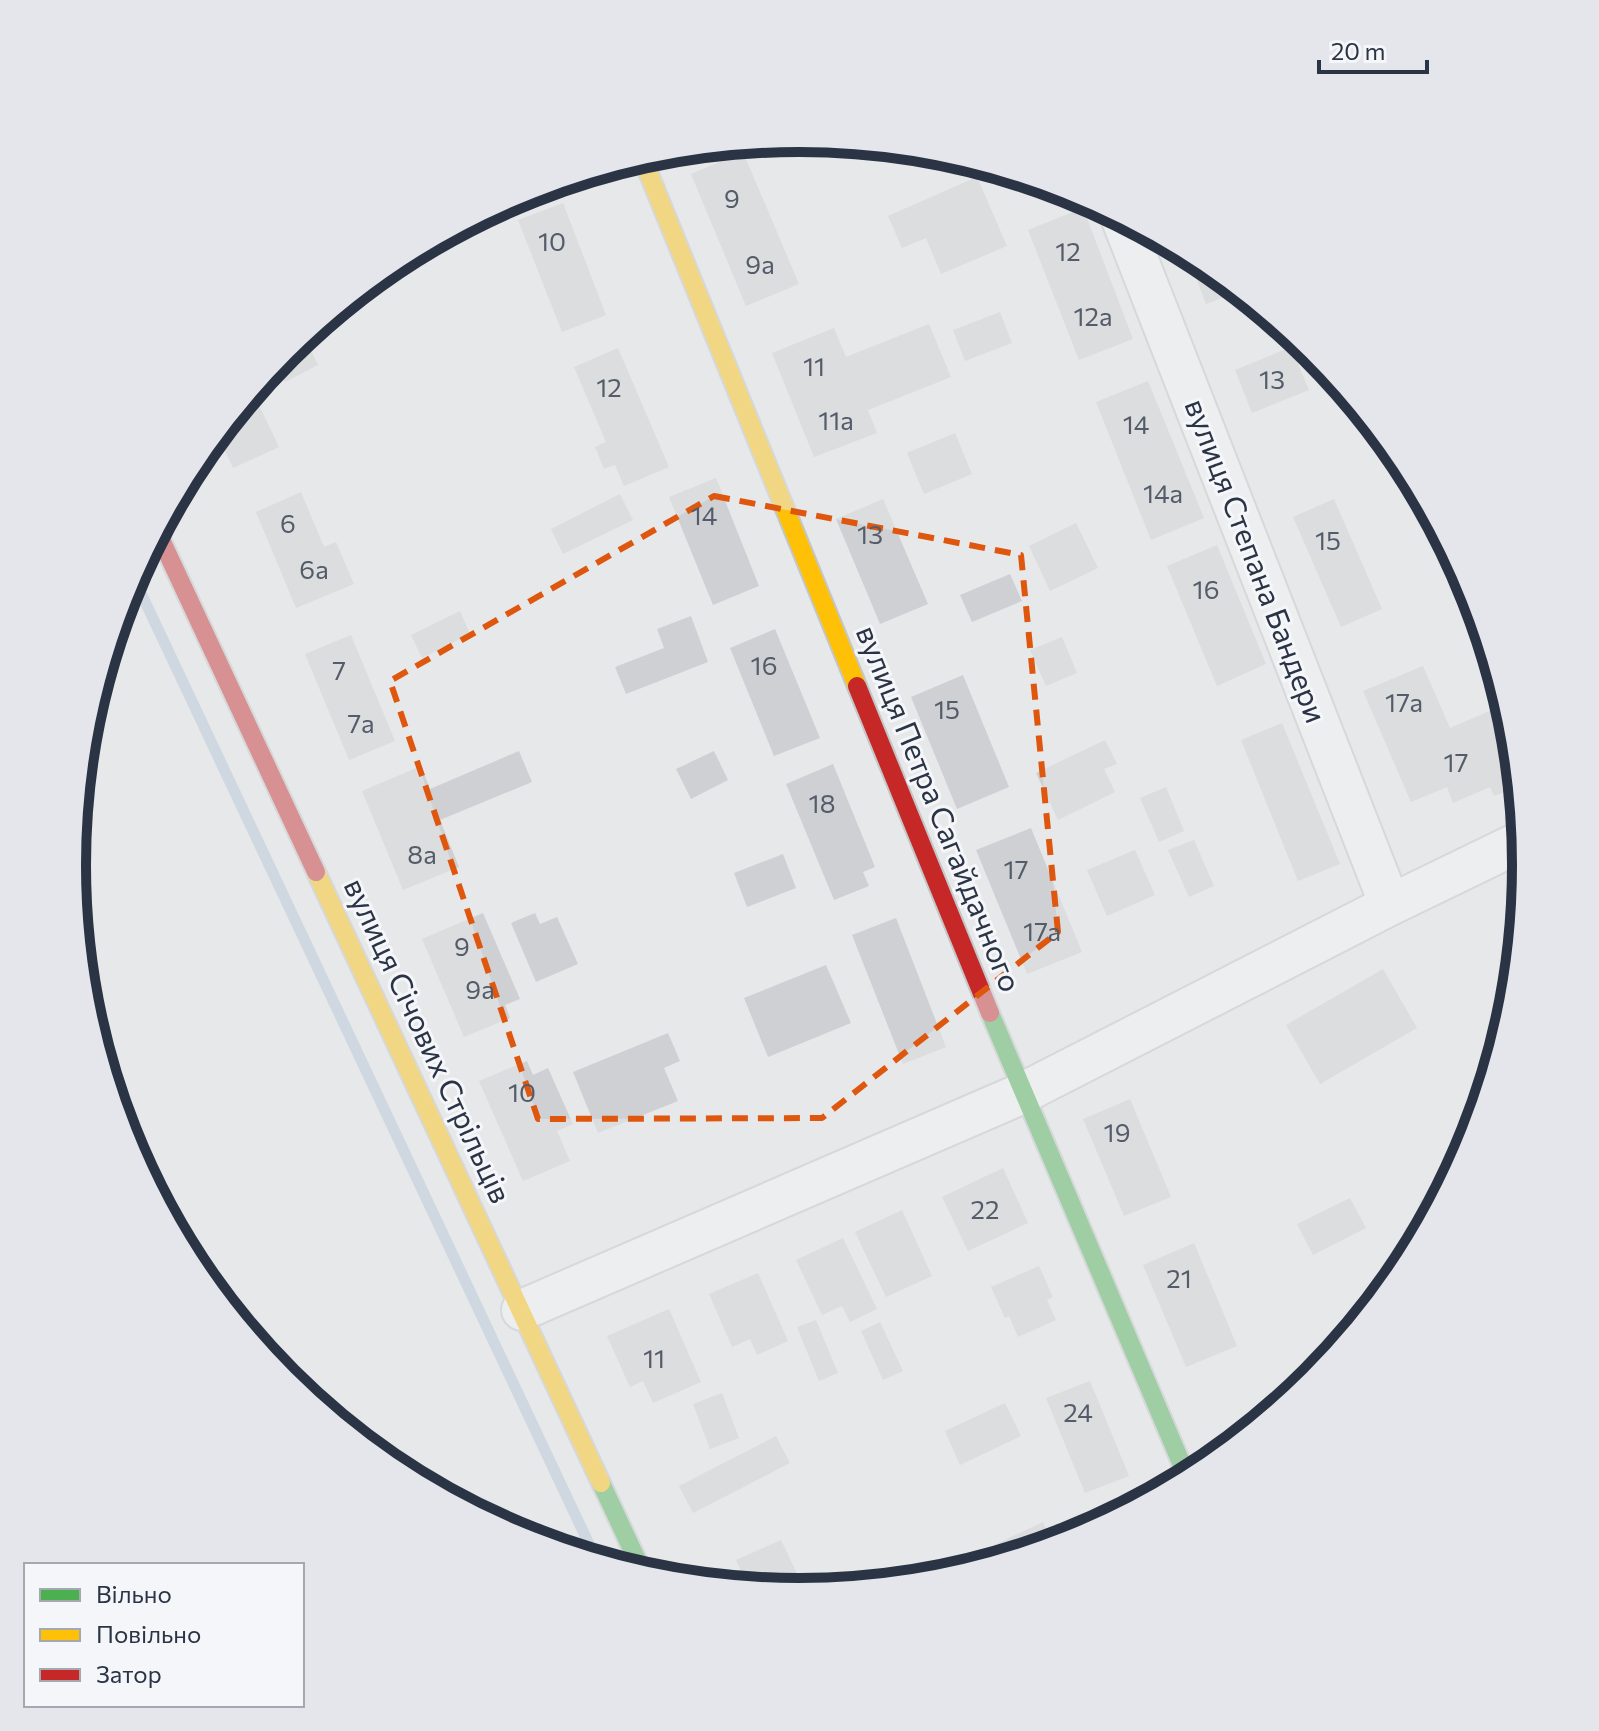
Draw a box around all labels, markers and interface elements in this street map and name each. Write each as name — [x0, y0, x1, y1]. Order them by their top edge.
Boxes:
scale bar — [1319, 24, 1427, 74]
text: 20 m — [1331, 36, 1385, 65]
house number: 9 — [724, 182, 740, 213]
house number: 10 — [538, 225, 566, 256]
house number: 12 — [1055, 235, 1081, 266]
house number: 9а — [745, 248, 775, 279]
house number: 12а — [1073, 300, 1113, 331]
house number: 11 — [803, 350, 825, 381]
house number: 13 — [1259, 363, 1285, 394]
house number: 12 — [596, 371, 622, 402]
street label: вулиця Степана Бандери — [1178, 393, 1336, 727]
house number: 11а — [818, 404, 854, 435]
house number: 14 — [1123, 408, 1149, 439]
house number: 14а — [1143, 477, 1183, 508]
house number: 14 — [691, 499, 717, 530]
house number: 6 — [280, 507, 296, 538]
house number: 13 — [857, 518, 883, 549]
house number: 15 — [1315, 524, 1341, 555]
house number: 6а — [299, 553, 329, 584]
house number: 16 — [1193, 573, 1219, 604]
street label: вулиця Петра Сагайдачного — [850, 619, 1031, 997]
house number: 16 — [751, 649, 777, 680]
house number: 7 — [332, 654, 346, 685]
house number: 17а — [1385, 686, 1423, 717]
house number: 15 — [934, 693, 960, 724]
house number: 7а — [348, 707, 374, 738]
house number: 17 — [1444, 746, 1468, 777]
house number: 18 — [809, 787, 835, 818]
house number: 8а — [407, 838, 437, 869]
house number: 17 — [1004, 853, 1028, 884]
street label: вулиця Січових Стрільців — [338, 872, 521, 1208]
house number: 17а — [1023, 915, 1061, 946]
house number: 9 — [454, 930, 470, 961]
house number: 9а — [465, 973, 495, 1004]
house number: 10 — [508, 1076, 536, 1107]
house number: 19 — [1104, 1116, 1130, 1147]
house number: 22 — [971, 1193, 999, 1224]
house number: 21 — [1166, 1262, 1192, 1293]
house number: 11 — [643, 1342, 665, 1373]
house number: 24 — [1063, 1396, 1093, 1427]
legend — [24, 1563, 304, 1707]
text: Вільно — [96, 1579, 172, 1608]
text: Повільно — [96, 1619, 201, 1648]
text: Затор — [96, 1659, 162, 1688]

